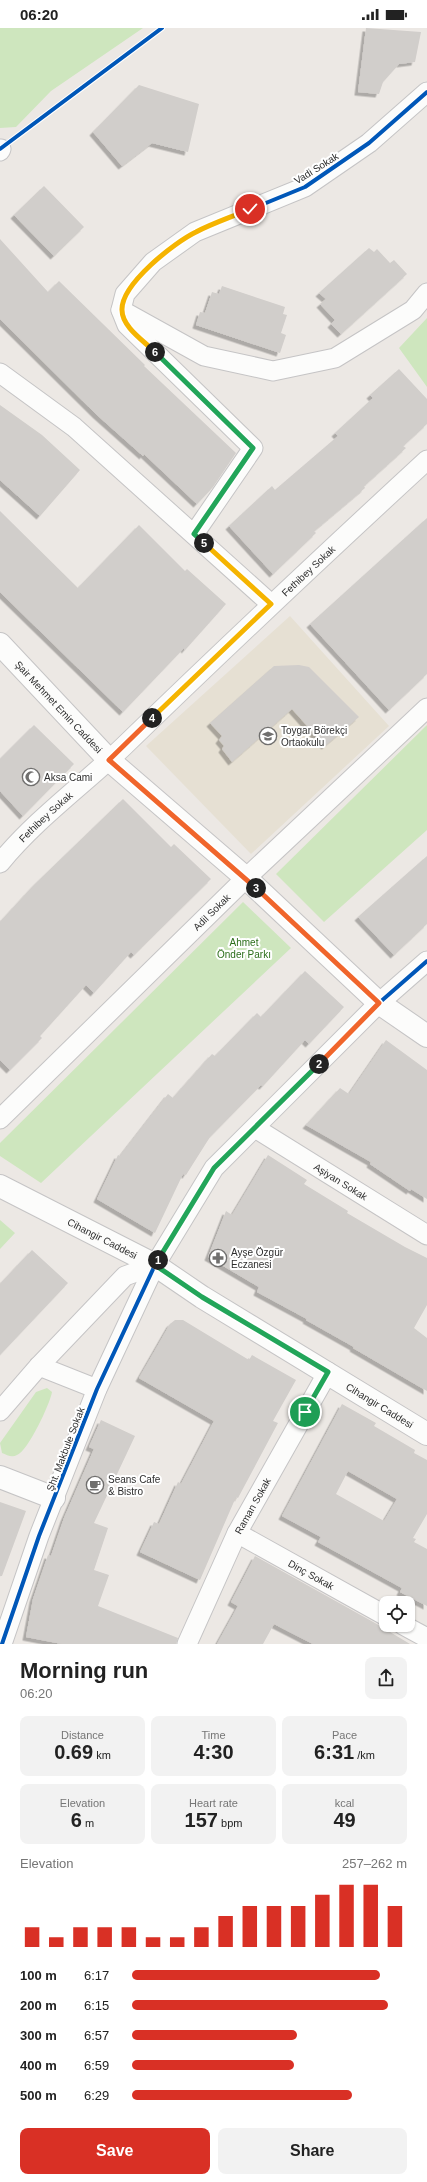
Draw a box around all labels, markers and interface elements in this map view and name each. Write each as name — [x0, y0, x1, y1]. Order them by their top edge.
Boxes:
text: 06:20 — [20, 6, 58, 23]
street label: Vadi Sokak — [292, 150, 341, 186]
pin — [233, 192, 267, 226]
icon: check — [239, 198, 261, 220]
pin: 6 — [145, 342, 165, 362]
text: 6 — [152, 346, 158, 358]
pin: 5 — [194, 533, 214, 553]
text: 5 — [201, 537, 207, 549]
street label: Fethibey Sokak — [280, 543, 338, 599]
street label: Şair Mehmet Emin Caddesi — [13, 659, 104, 755]
pin: 4 — [142, 708, 162, 728]
text: 4 — [149, 712, 155, 724]
place label: Toygar Börekçi Ortaokulu — [281, 725, 347, 748]
school or university icon: Toygar Börekçi Ortaokulu — [258, 726, 278, 746]
mosque icon: Aksa Cami — [21, 767, 41, 787]
place label: Aksa Cami — [44, 772, 92, 783]
street label: Fethibey Sokak — [17, 789, 76, 844]
pin: 3 — [246, 878, 266, 898]
text: 3 — [253, 882, 259, 894]
street label: Adil Sokak — [191, 891, 233, 933]
park label: Ahmet Önder Parkı — [217, 937, 271, 960]
pin: 2 — [309, 1054, 329, 1074]
text: 2 — [316, 1058, 322, 1070]
street label: Aşiyan Sokak — [312, 1161, 370, 1203]
street label: Cihangir Caddesi — [66, 1216, 139, 1261]
place label: Ayşe Özgür Eczanesi — [231, 1247, 284, 1270]
pharmacy icon: Ayşe Özgür Eczanesi — [208, 1248, 228, 1268]
pin: 1 — [148, 1250, 168, 1270]
text: 1 — [155, 1254, 161, 1266]
street label: Cihangir Caddesi — [344, 1381, 415, 1430]
pin — [288, 1395, 322, 1429]
icon: arrive — [294, 1401, 316, 1423]
street label: Şht. Makbule Sokak — [44, 1405, 87, 1493]
place label: Seans Cafe & Bistro — [108, 1474, 161, 1497]
cafe icon: Seans Cafe & Bistro — [85, 1475, 105, 1495]
street label: Raman Sokak — [233, 1475, 274, 1536]
street label: Dinç Sokak — [286, 1558, 337, 1592]
map controls — [379, 1596, 415, 1632]
button: locate — [379, 1596, 415, 1632]
button: share — [365, 1657, 407, 1699]
text: Morning run — [20, 1658, 148, 1683]
text: 06:20 — [20, 1686, 53, 1701]
text: Distance — [61, 1729, 104, 1741]
text: Time — [201, 1729, 226, 1741]
text: Pace — [332, 1729, 357, 1741]
text: 0.69 — [54, 1741, 93, 1763]
text: 4:30 — [193, 1741, 234, 1763]
text: 6:31 — [314, 1741, 354, 1763]
text: km — [93, 1749, 111, 1761]
text: /km — [354, 1749, 375, 1761]
text: Elevation — [60, 1797, 105, 1809]
text: Heart rate — [189, 1797, 238, 1809]
text: kcal — [335, 1797, 354, 1809]
text: 6 — [71, 1809, 82, 1831]
text: 157 — [185, 1809, 218, 1831]
text: 49 — [333, 1809, 356, 1831]
text: m — [82, 1817, 94, 1829]
text: bpm — [218, 1817, 242, 1829]
text: Elevation — [20, 1856, 73, 1871]
text: 257–262 m — [342, 1856, 407, 1871]
text: 100 m — [20, 1968, 57, 1983]
text: 6:17 — [84, 1968, 109, 1983]
text: 200 m — [20, 1998, 57, 2013]
text: 6:15 — [84, 1998, 109, 2013]
text: 300 m — [20, 2028, 57, 2043]
text: 6:57 — [84, 2028, 109, 2043]
text: 400 m — [20, 2058, 57, 2073]
text: 6:59 — [84, 2058, 109, 2073]
text: 500 m — [20, 2088, 57, 2103]
text: 6:29 — [84, 2088, 109, 2103]
button: Save — [20, 2128, 210, 2174]
button: Share — [218, 2128, 407, 2174]

